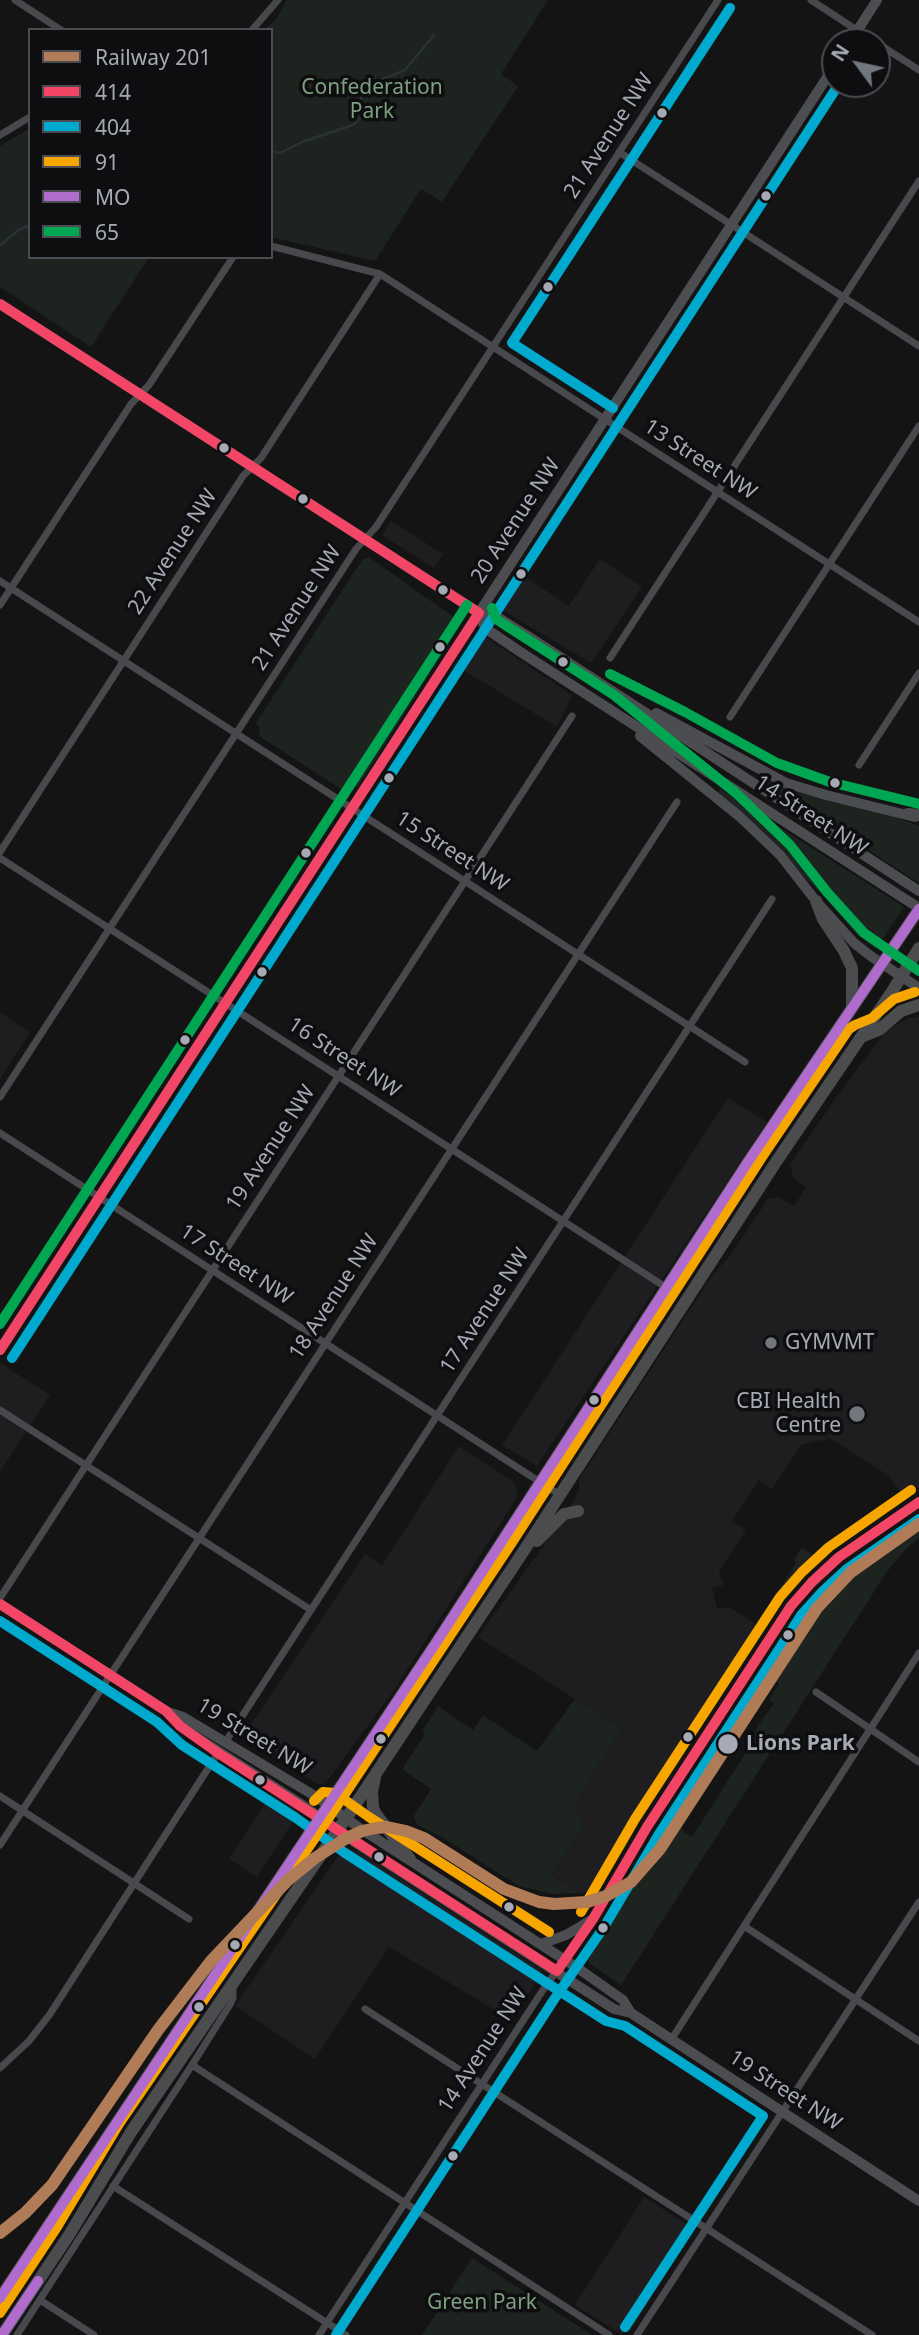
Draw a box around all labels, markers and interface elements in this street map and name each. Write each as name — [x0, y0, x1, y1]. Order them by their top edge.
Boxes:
legend — [28, 28, 273, 259]
north arrow — [821, 28, 891, 98]
text: N — [825, 39, 855, 66]
text: Railway 201 — [95, 43, 211, 71]
street label: 21 Avenue NW — [559, 69, 659, 203]
park label: Confederation Park — [301, 75, 443, 125]
text: 414 — [95, 78, 131, 106]
unlabelled marker — [655, 106, 669, 120]
text: 404 — [95, 113, 131, 141]
text: 91 — [95, 148, 119, 176]
text: MO — [95, 183, 130, 211]
unlabelled marker — [759, 189, 773, 203]
text: 65 — [95, 218, 119, 246]
unlabelled marker — [541, 280, 555, 294]
street label: 13 Street NW — [639, 414, 761, 506]
unlabelled marker — [217, 441, 231, 455]
street label: 20 Avenue NW — [466, 454, 566, 588]
street label: 22 Avenue NW — [123, 485, 223, 619]
unlabelled marker — [296, 492, 310, 506]
street label: 21 Avenue NW — [247, 541, 347, 675]
unlabelled marker — [514, 567, 528, 581]
unlabelled marker — [436, 583, 450, 597]
unlabelled marker — [433, 640, 447, 654]
unlabelled marker — [556, 655, 570, 669]
street label: 14 Street NW — [750, 770, 872, 862]
unlabelled marker — [382, 771, 396, 785]
unlabelled marker — [828, 776, 842, 790]
street label: 15 Street NW — [391, 806, 513, 898]
unlabelled marker — [299, 846, 313, 860]
unlabelled marker — [255, 965, 269, 979]
street label: 16 Street NW — [283, 1012, 405, 1104]
unlabelled marker — [178, 1033, 192, 1047]
street label: 19 Avenue NW — [221, 1081, 321, 1215]
street label: 17 Street NW — [175, 1219, 297, 1311]
street label: 18 Avenue NW — [284, 1230, 384, 1364]
street label: 17 Avenue NW — [435, 1244, 535, 1378]
place label: GYMVMT — [785, 1330, 875, 1356]
marker: GYMVMT — [763, 1335, 779, 1351]
place label: CBI Health Centre — [736, 1389, 841, 1439]
unlabelled marker — [587, 1393, 601, 1407]
marker: CBI Health Centre — [847, 1404, 867, 1424]
unlabelled marker — [781, 1628, 795, 1642]
street label: 19 Street NW — [192, 1693, 316, 1781]
unlabelled marker — [681, 1730, 695, 1744]
place label: Lions Park — [746, 1731, 855, 1757]
unlabelled marker — [374, 1732, 388, 1746]
marker: Lions Park — [716, 1732, 740, 1756]
unlabelled marker — [253, 1773, 267, 1787]
unlabelled marker — [372, 1850, 386, 1864]
unlabelled marker — [502, 1900, 516, 1914]
unlabelled marker — [596, 1921, 610, 1935]
unlabelled marker — [228, 1938, 242, 1952]
street label: 14 Avenue NW — [433, 1983, 533, 2117]
unlabelled marker — [192, 2000, 206, 2014]
street label: 19 Street NW — [724, 2045, 846, 2137]
unlabelled marker — [446, 2149, 460, 2163]
park label: Green Park — [427, 2290, 537, 2316]

